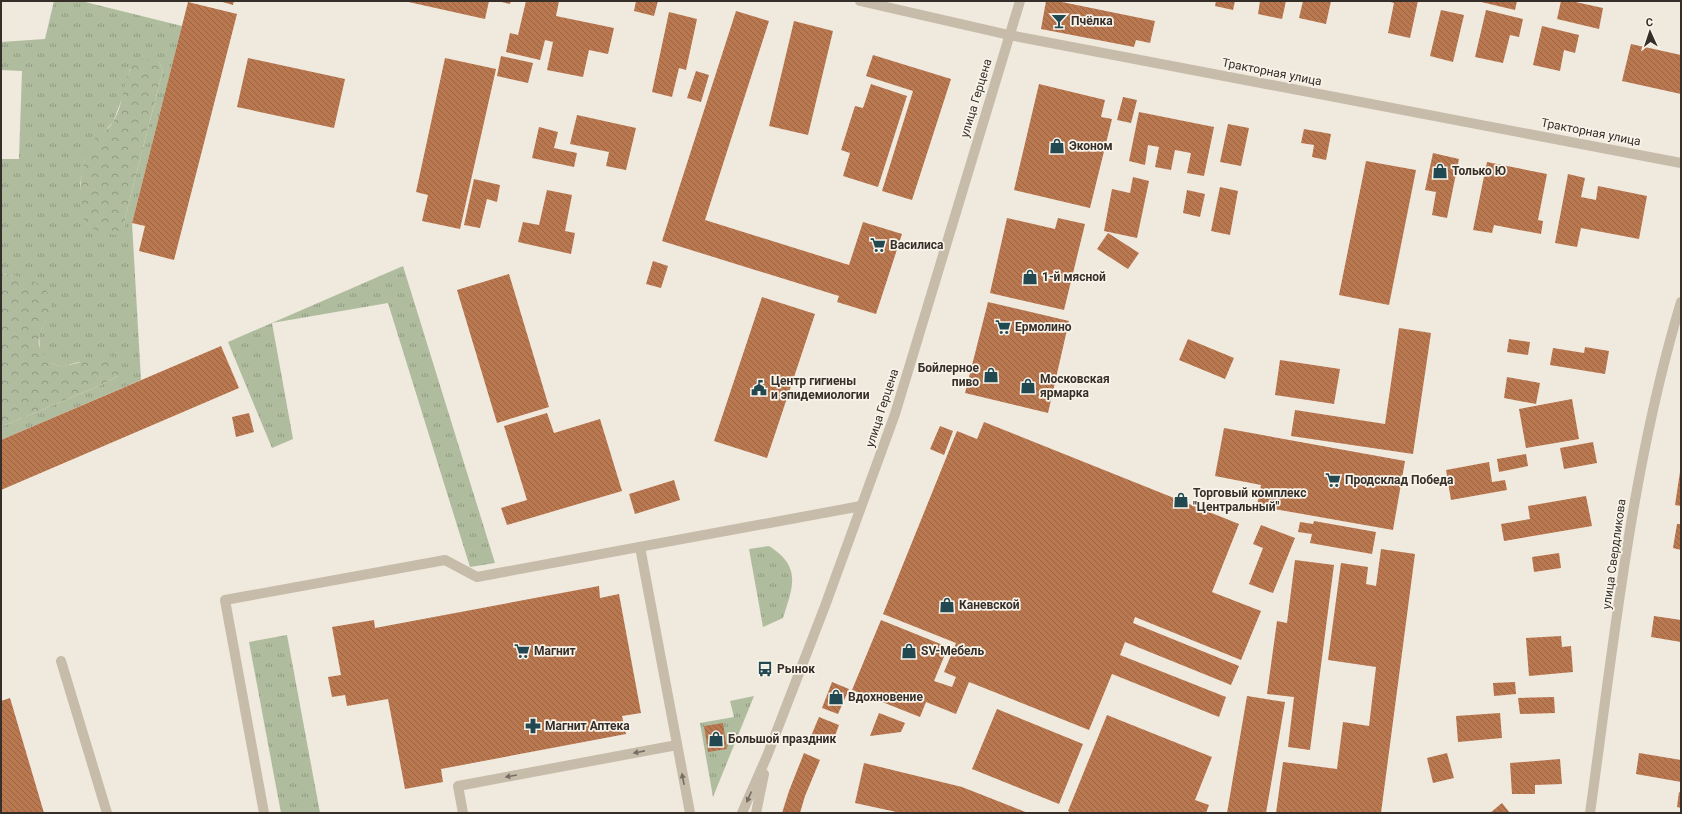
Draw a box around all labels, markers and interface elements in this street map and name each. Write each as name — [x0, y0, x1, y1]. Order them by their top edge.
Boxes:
bar icon: Пчёлка — [1050, 12, 1068, 30]
north arrow — [1630, 12, 1670, 52]
place label: Пчёлка — [1071, 14, 1113, 28]
text: С — [1646, 16, 1653, 29]
street label: Тракторная улица — [1221, 55, 1323, 89]
street label: улица Герцена — [957, 57, 995, 139]
street label: Тракторная улица — [1540, 115, 1642, 149]
shop icon: Эконом — [1048, 137, 1066, 155]
place label: Эконом — [1069, 139, 1113, 153]
shop icon: Только Ю — [1431, 162, 1449, 180]
place label: Только Ю — [1452, 164, 1506, 178]
supermarket icon: Василиса — [869, 236, 887, 254]
place label: Василиса — [890, 238, 944, 252]
shop icon: 1-й мясной — [1021, 268, 1039, 286]
place label: 1-й мясной — [1042, 270, 1106, 284]
supermarket icon: Ермолино — [994, 318, 1012, 336]
place label: Ермолино — [1015, 320, 1072, 334]
place label: Бойлерное пиво — [918, 361, 980, 389]
shop icon: Бойлерное пиво — [982, 366, 1000, 384]
street label: улица Герцена — [863, 367, 901, 449]
place label: Московская ярмарка — [1040, 372, 1110, 400]
place label: Центр гигиены и эпидемиологии — [771, 374, 870, 402]
shop icon: Московская ярмарка — [1019, 377, 1037, 395]
public building icon: Центр гигиены и эпидемиологии — [750, 379, 768, 397]
supermarket icon: Продсклад Победа — [1324, 471, 1342, 489]
place label: Продсклад Победа — [1345, 473, 1454, 487]
place label: Торговый комплекс "Центральный" — [1193, 486, 1307, 514]
shop icon: Торговый комплекс "Центральный" — [1172, 491, 1190, 509]
street label: улица Свердликова — [1599, 498, 1629, 610]
shop icon: Каневской — [938, 596, 956, 614]
place label: Каневской — [959, 598, 1020, 612]
supermarket icon: Магнит — [513, 642, 531, 660]
shop icon: SV-Мебель — [900, 642, 918, 660]
place label: Магнит — [534, 644, 576, 658]
place label: SV-Мебель — [921, 644, 984, 658]
bus stop icon: Рынок — [756, 660, 774, 678]
place label: Рынок — [777, 662, 815, 676]
shop icon: Вдохновение — [827, 688, 845, 706]
place label: Вдохновение — [848, 690, 923, 704]
pharmacy icon: Магнит Аптека — [524, 717, 542, 735]
place label: Магнит Аптека — [545, 719, 630, 733]
shop icon: Большой праздник — [707, 730, 725, 748]
place label: Большой праздник — [728, 732, 836, 746]
one-way arrow — [633, 750, 645, 756]
one-way arrow — [505, 773, 517, 779]
one-way arrow — [680, 773, 686, 785]
one-way arrow — [745, 792, 751, 804]

